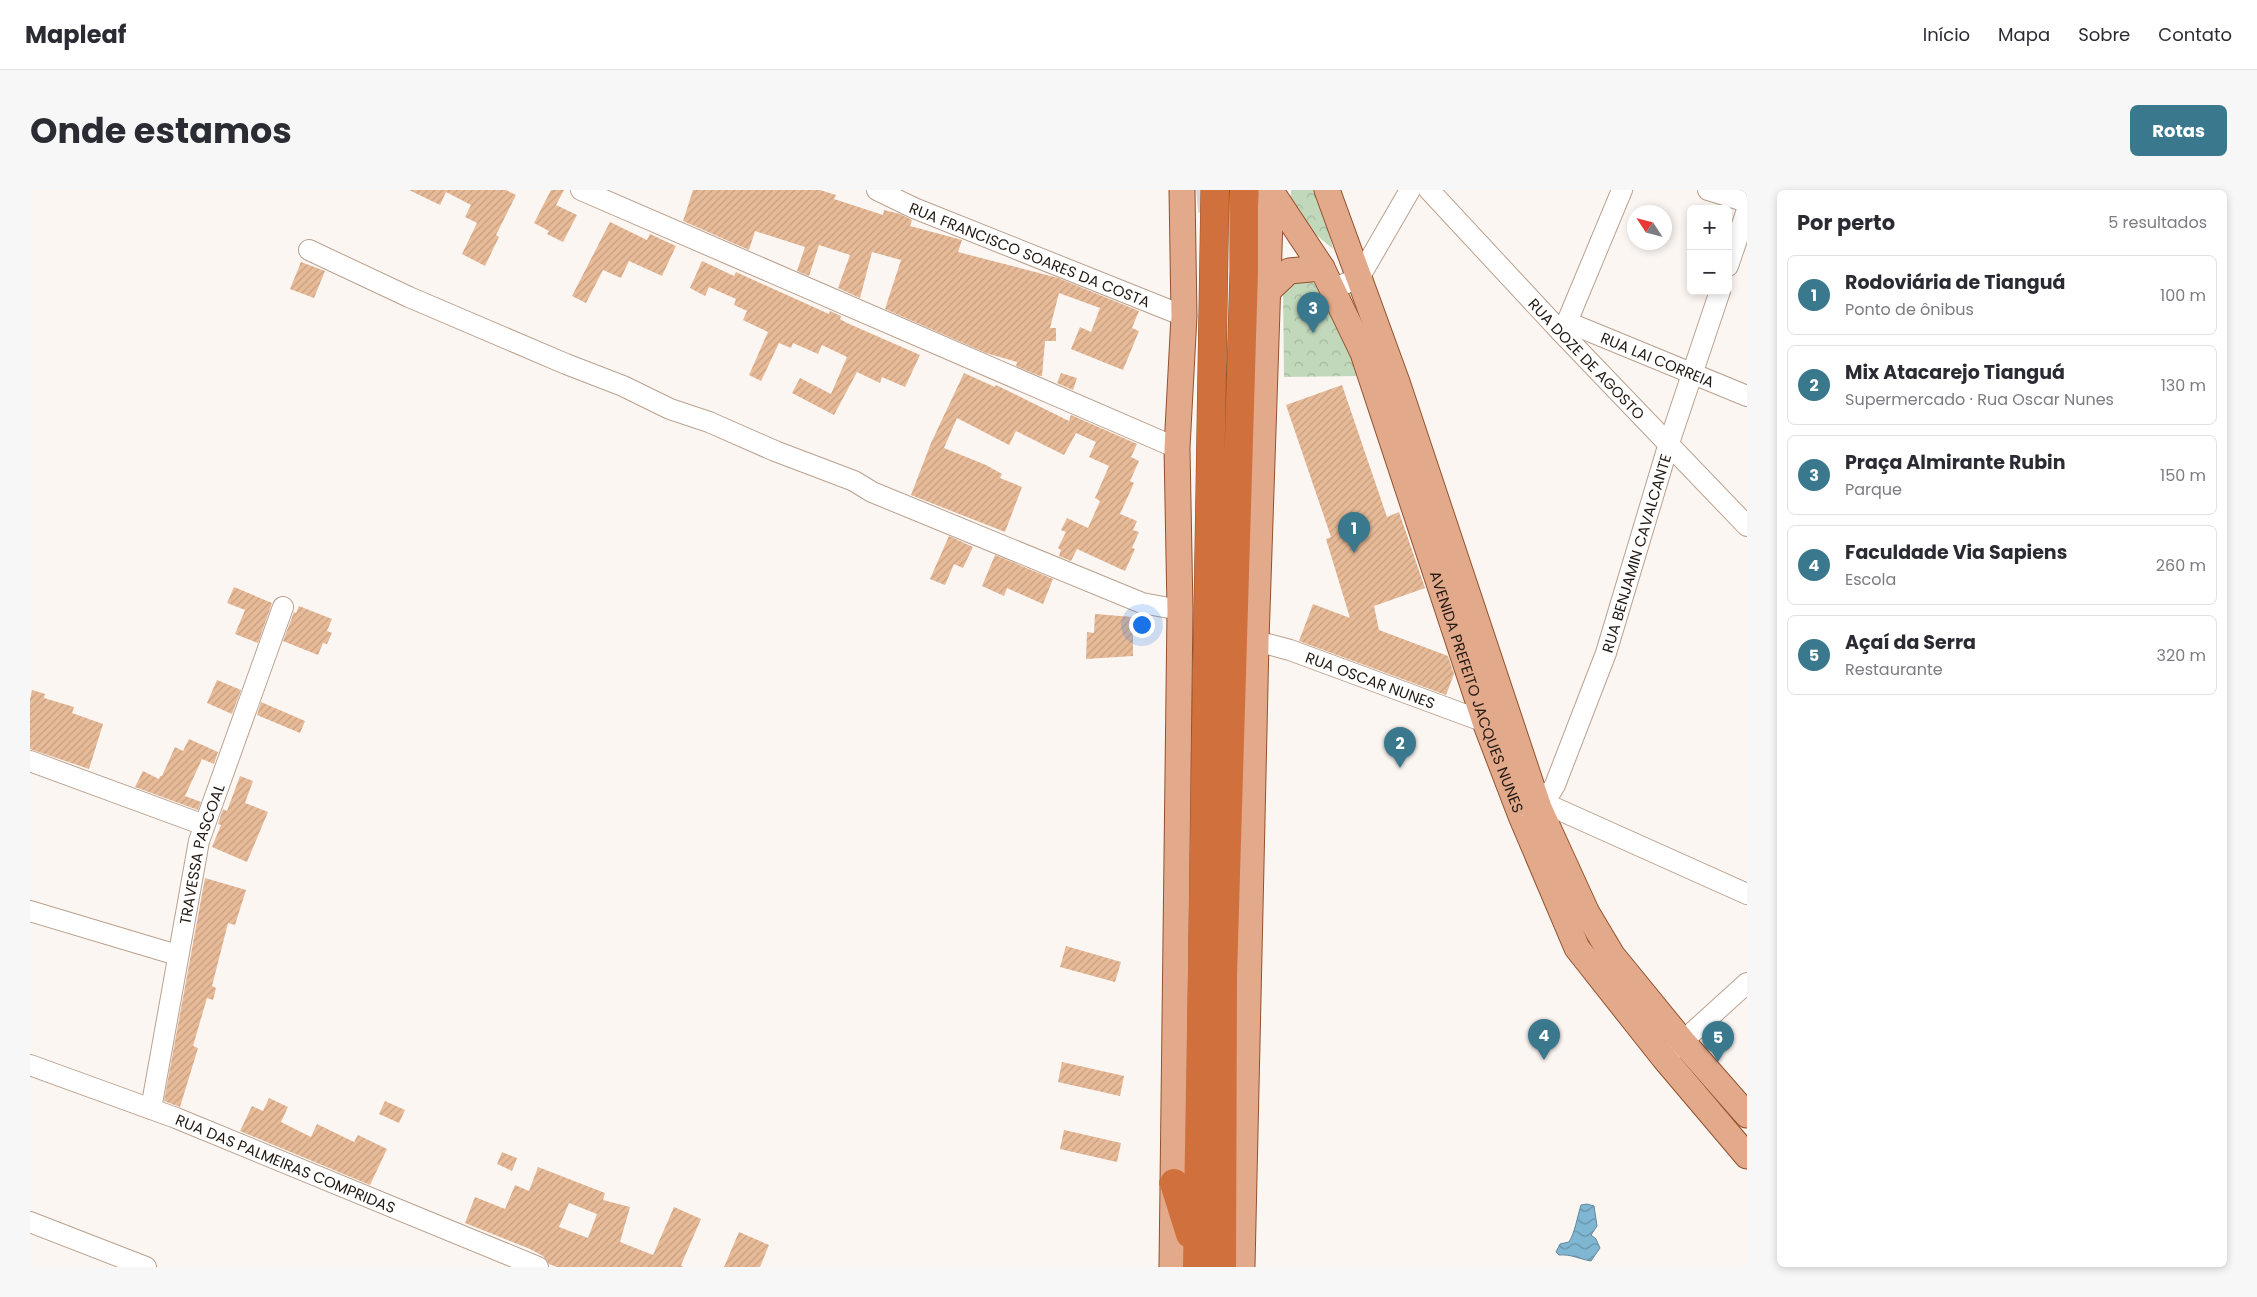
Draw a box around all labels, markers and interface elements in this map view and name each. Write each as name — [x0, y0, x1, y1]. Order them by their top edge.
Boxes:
text: Mapleaf — [25, 18, 126, 51]
text: Início — [1923, 22, 1970, 47]
text: Mapa — [1998, 22, 2050, 47]
text: Sobre — [2078, 22, 2130, 47]
text: Contato — [2158, 22, 2232, 47]
button: Rotas — [2130, 105, 2227, 156]
text: Onde estamos — [30, 106, 292, 155]
street label: RUA FRANCISCO SOARES DA COSTA — [906, 197, 1154, 312]
north arrow — [1627, 205, 1672, 250]
map controls — [1687, 205, 1732, 295]
button: + — [1687, 205, 1732, 250]
text: Por perto — [1797, 208, 1895, 237]
text: 5 resultados — [2108, 211, 2207, 234]
button: − — [1687, 250, 1732, 295]
text: Rodoviária de Tianguá — [1845, 269, 2065, 296]
text: 1 — [1811, 284, 1817, 307]
text: 100 m — [2160, 284, 2206, 307]
pin: 3 — [1297, 292, 1329, 333]
street label: RUA DOZE DE AGOSTO — [1524, 293, 1650, 424]
text: Ponto de ônibus — [1845, 298, 1974, 321]
street label: RUA LAI CORREIA — [1598, 327, 1718, 392]
text: Mix Atacarejo Tianguá — [1845, 359, 2065, 386]
text: 2 — [1809, 374, 1819, 397]
text: 130 m — [2161, 374, 2206, 397]
text: Supermercado · Rua Oscar Nunes — [1845, 388, 2114, 411]
text: Praça Almirante Rubin — [1845, 449, 2065, 476]
street label: RUA BENJAMIN CAVALCANTE — [1596, 451, 1676, 655]
text: 3 — [1809, 464, 1819, 487]
text: 150 m — [2160, 464, 2206, 487]
text: Parque — [1845, 478, 1902, 501]
pin: 1 — [1338, 512, 1370, 553]
text: Faculdade Via Sapiens — [1845, 539, 2067, 566]
text: 4 — [1809, 554, 1819, 577]
text: 260 m — [2156, 554, 2206, 577]
street label: AVENIDA PREFEITO JACQUES NUNES — [1425, 568, 1529, 816]
text: Escola — [1845, 568, 1896, 591]
your location — [1129, 612, 1155, 638]
text: Açaí da Serra — [1845, 629, 1976, 656]
text: 5 — [1809, 644, 1819, 667]
text: 320 m — [2157, 644, 2206, 667]
street label: RUA OSCAR NUNES — [1303, 646, 1438, 713]
text: Restaurante — [1845, 658, 1943, 681]
pin: 2 — [1384, 727, 1416, 768]
street label: TRAVESSA PASCOAL — [174, 780, 229, 926]
pin: 4 — [1528, 1019, 1560, 1060]
pin: 5 — [1702, 1021, 1734, 1062]
street label: RUA DAS PALMEIRAS COMPRIDAS — [173, 1109, 399, 1218]

